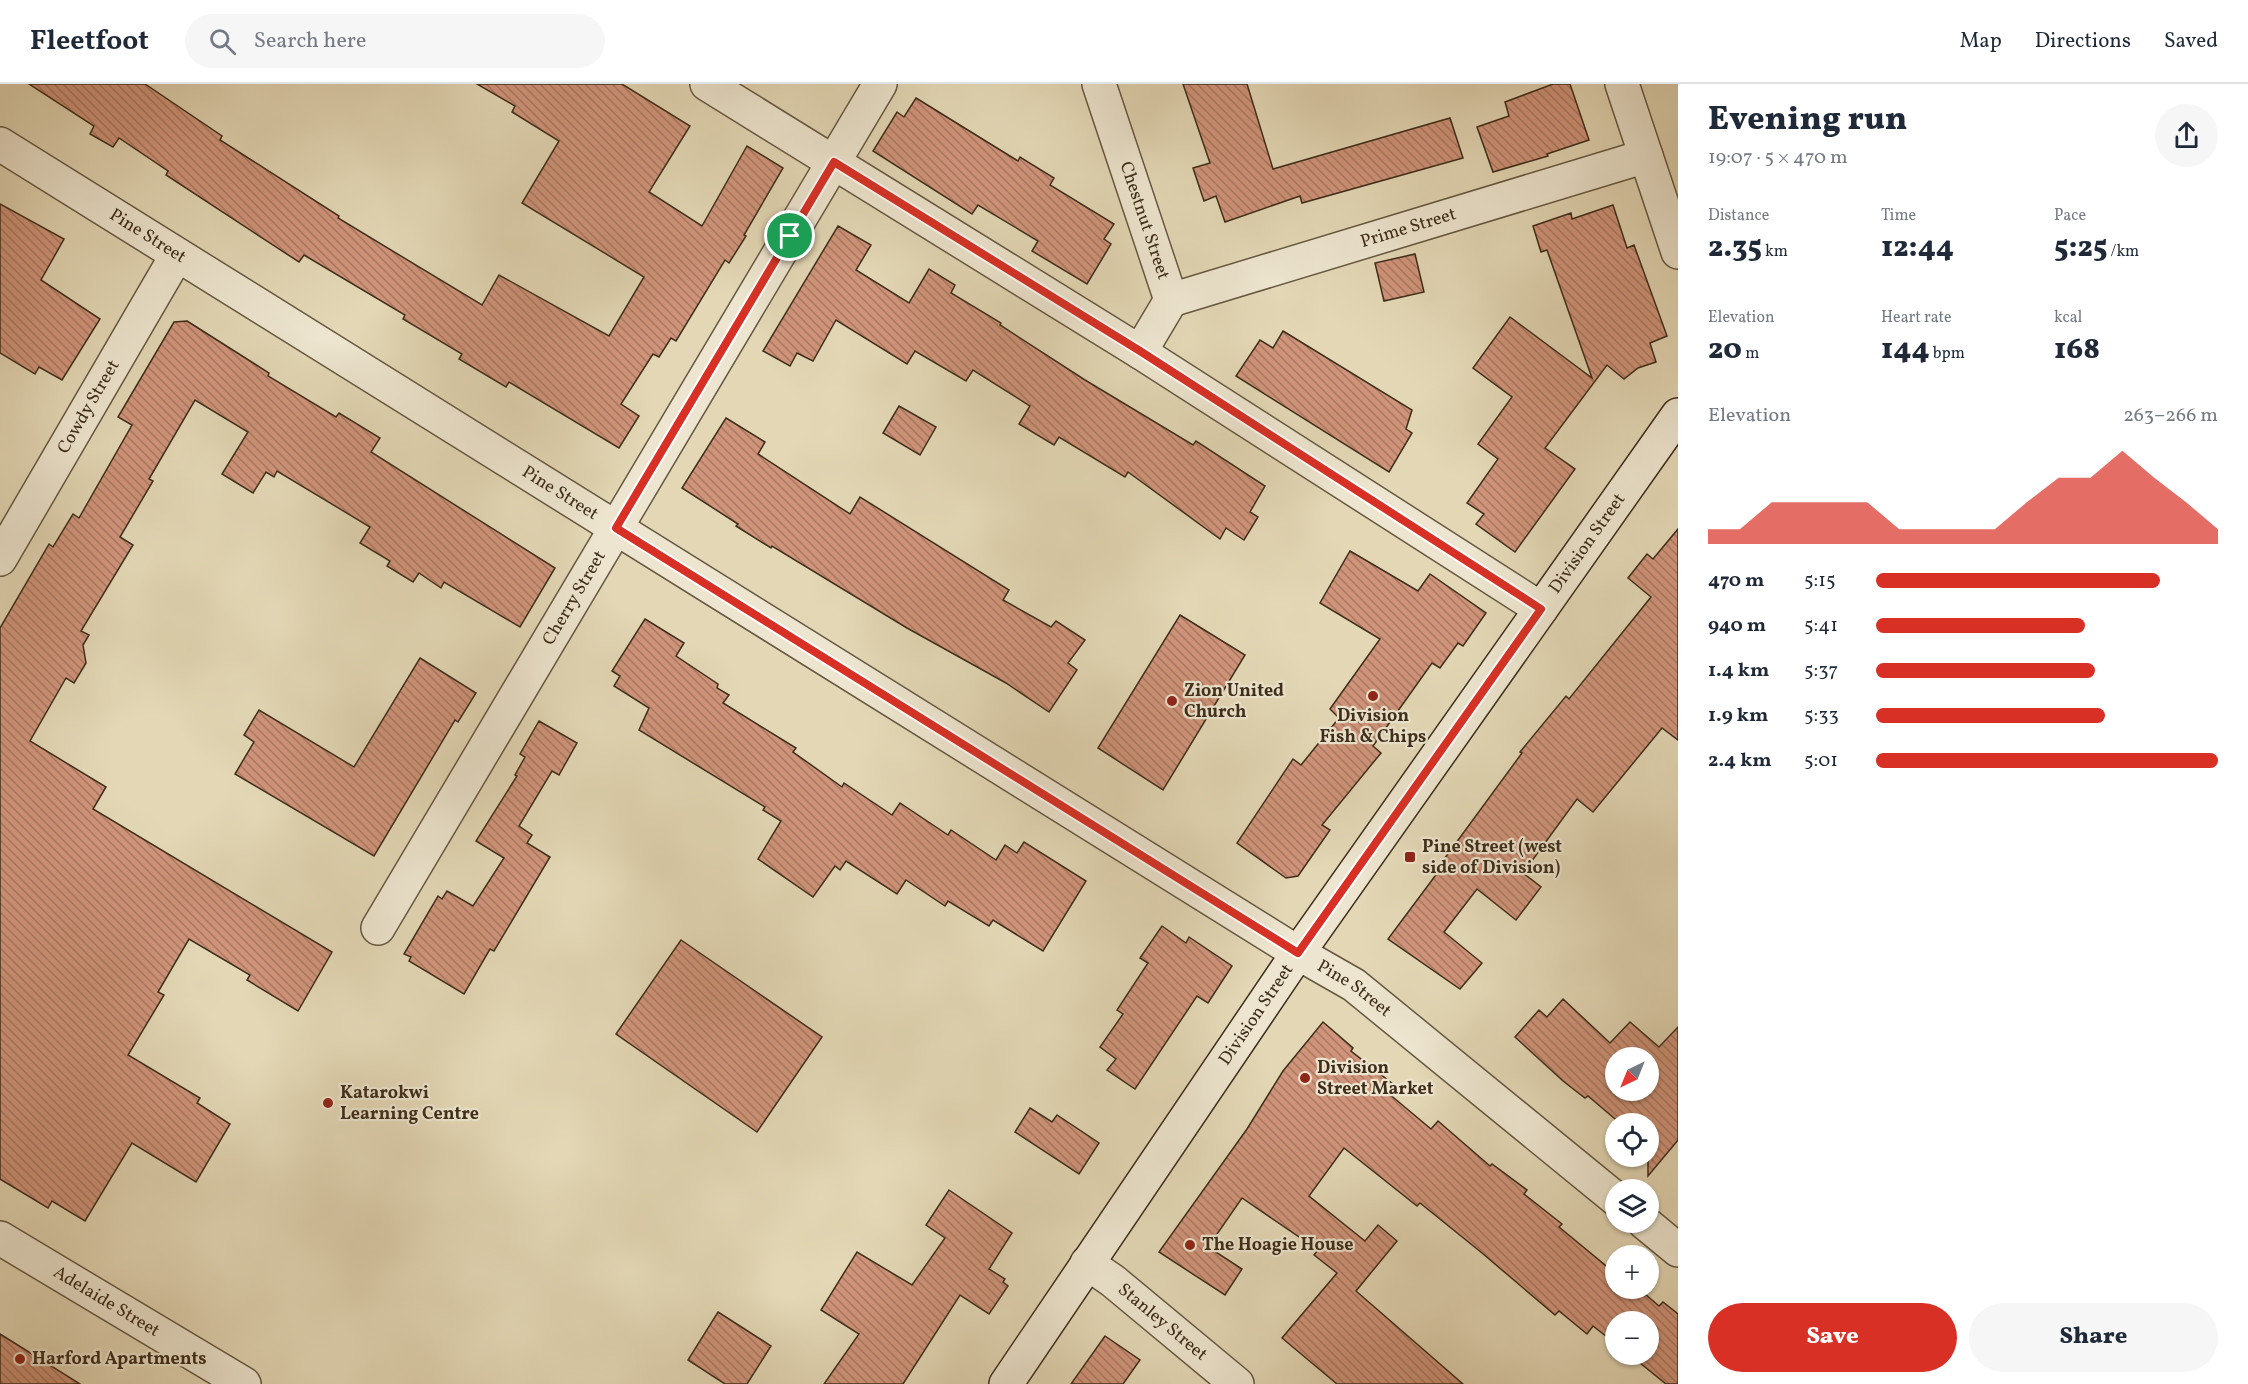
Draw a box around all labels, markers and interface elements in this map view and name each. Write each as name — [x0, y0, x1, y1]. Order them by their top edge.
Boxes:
search box — [185, 14, 605, 68]
text: Fleetfoot — [30, 22, 149, 61]
icon: search — [206, 25, 239, 58]
text: Search here — [254, 26, 366, 57]
text: Map — [1960, 27, 2002, 56]
text: Directions — [2035, 27, 2131, 56]
text: Saved — [2164, 27, 2218, 56]
text: Evening run — [1708, 98, 1907, 144]
button: share — [2155, 104, 2218, 167]
text: 19:07 · 5 × 470 m — [1708, 144, 1848, 172]
street label: Chestnut Street — [1113, 158, 1176, 283]
street label: Prime Street — [1357, 202, 1459, 254]
street label: Pine Street — [105, 203, 191, 269]
text: Distance — [1708, 205, 1769, 227]
text: Time — [1881, 205, 1916, 227]
text: Pace — [2054, 205, 2086, 227]
pin — [764, 210, 815, 261]
icon: arrive — [773, 219, 806, 252]
text: 2.35 — [1708, 227, 1762, 269]
text: 12:44 — [1881, 227, 1954, 269]
text: 5:25 — [2054, 227, 2107, 269]
text: km — [1762, 241, 1788, 263]
text: /km — [2107, 241, 2139, 263]
text: Elevation — [1708, 307, 1775, 329]
text: Heart rate — [1881, 307, 1952, 329]
text: kcal — [2054, 307, 2082, 329]
text: 20 — [1708, 329, 1742, 371]
text: 144 — [1881, 329, 1930, 371]
text: 168 — [2054, 329, 2100, 371]
text: m — [1742, 343, 1759, 365]
text: bpm — [1930, 343, 1965, 365]
street label: Cowdy Street — [51, 355, 126, 459]
text: Elevation — [1708, 402, 1791, 430]
text: 263–266 m — [2123, 402, 2218, 430]
street label: Pine Street — [517, 460, 603, 526]
street label: Division Street — [1543, 488, 1631, 599]
street label: Cherry Street — [536, 546, 612, 650]
text: 470 m — [1708, 567, 1764, 595]
text: 5:15 — [1804, 567, 1836, 595]
text: 940 m — [1708, 612, 1766, 640]
text: 5:41 — [1804, 612, 1838, 640]
text: 1.4 km — [1708, 657, 1769, 685]
text: 5:37 — [1804, 657, 1838, 685]
place label: Zion United Church — [1184, 679, 1284, 725]
marker: Division Fish & Chips — [1366, 689, 1380, 703]
marker: Zion United Church — [1165, 694, 1179, 708]
text: 1.9 km — [1708, 702, 1768, 730]
text: 5:33 — [1804, 702, 1839, 730]
place label: Division Fish & Chips — [1320, 704, 1426, 750]
text: 2.4 km — [1708, 747, 1772, 775]
text: 5:01 — [1804, 747, 1838, 775]
place label: Pine Street (west side of Division) — [1422, 835, 1562, 881]
marker: Pine Street (west side of Division) — [1403, 850, 1417, 864]
street label: Pine Street — [1312, 954, 1397, 1023]
street label: Division Street — [1213, 959, 1300, 1071]
north arrow — [1605, 1047, 1659, 1101]
map controls — [1605, 1047, 1659, 1365]
place label: Division Street Market — [1317, 1056, 1434, 1102]
marker: Division Street Market — [1298, 1071, 1312, 1085]
place label: Katarokwi Learning Centre — [340, 1081, 479, 1127]
marker: Katarokwi Learning Centre — [321, 1096, 335, 1110]
button: locate — [1605, 1113, 1659, 1167]
button: layers — [1605, 1179, 1659, 1233]
place label: The Hoagie House — [1202, 1233, 1353, 1258]
marker: The Hoagie House — [1183, 1238, 1197, 1252]
button: + — [1605, 1245, 1659, 1299]
street label: Adelaide Street — [48, 1260, 164, 1343]
street label: Stanley Street — [1112, 1277, 1213, 1367]
button: Save — [1708, 1303, 1957, 1372]
button: Share — [1969, 1303, 2218, 1372]
button: − — [1605, 1311, 1659, 1365]
place label: Harford Apartments — [32, 1347, 207, 1372]
marker: Harford Apartments — [13, 1352, 27, 1366]

